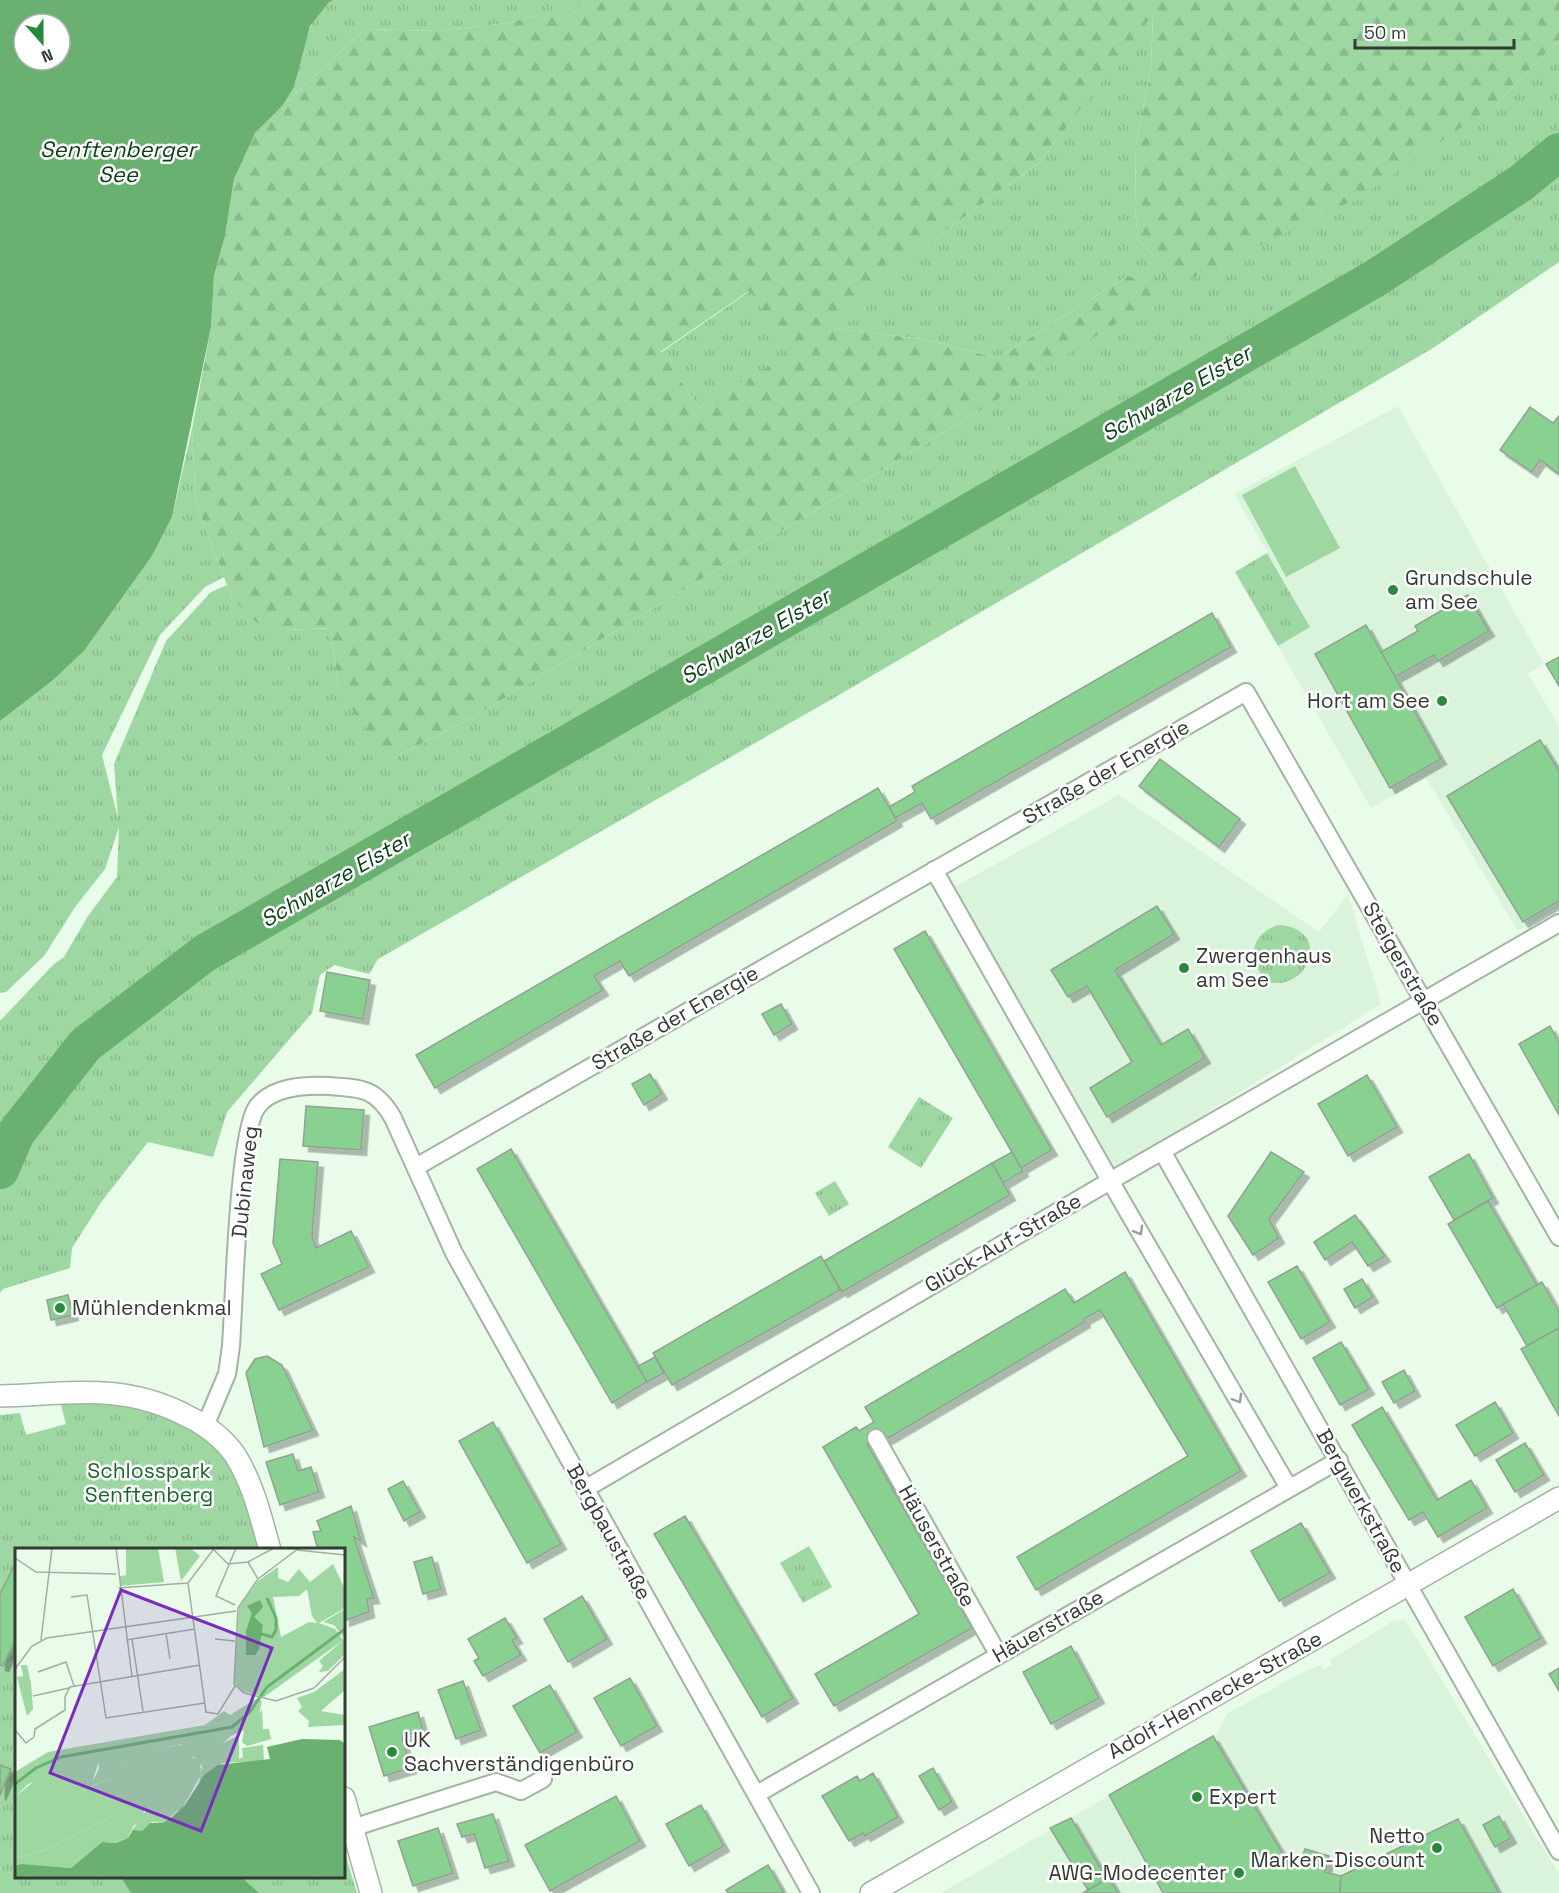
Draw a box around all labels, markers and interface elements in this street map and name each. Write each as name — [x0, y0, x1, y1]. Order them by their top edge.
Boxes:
north arrow — [12, 12, 72, 72]
scale bar — [1355, 12, 1514, 50]
text: 50 m — [1364, 21, 1406, 44]
text: N — [38, 44, 56, 67]
water label: Senftenberger See — [40, 135, 199, 188]
water label: Schwarze Elster — [1096, 337, 1258, 447]
place label: Grundschule am See — [1405, 564, 1533, 615]
water label: Schwarze Elster — [675, 580, 837, 690]
marker: Grundschule am See — [1386, 583, 1400, 597]
place label: Hort am See — [1307, 687, 1430, 714]
marker: Hort am See — [1435, 694, 1449, 708]
street label: Straße der Energie — [1018, 713, 1194, 830]
water label: Schwarze Elster — [255, 823, 417, 933]
street label: Steigerstraße — [1357, 897, 1450, 1031]
place label: Zwergenhaus am See — [1196, 942, 1332, 993]
street label: Straße der Energie — [587, 959, 763, 1076]
marker: Zwergenhaus am See — [1177, 961, 1191, 975]
street label: Dubinaweg — [225, 1124, 264, 1239]
street label: Glück-Auf-Straße — [919, 1187, 1086, 1298]
one-way arrow — [1132, 1225, 1143, 1235]
place label: Mühlendenkmal — [72, 1294, 232, 1321]
marker: Mühlendenkmal — [53, 1301, 67, 1315]
one-way arrow — [1230, 1393, 1242, 1403]
street label: Bergwerkstraße — [1311, 1424, 1412, 1578]
park label: Schlosspark Senftenberg — [85, 1457, 213, 1508]
street label: Bergbaustraße — [561, 1459, 658, 1604]
street label: Häuserstraße — [893, 1480, 982, 1612]
inset map — [15, 1548, 345, 1878]
street label: Häuerstraße — [987, 1583, 1108, 1668]
street label: Adolf-Hennecke-Straße — [1103, 1624, 1327, 1765]
place label: UK Sachverständigenbüro — [404, 1726, 635, 1777]
marker: UK Sachverständigenbüro — [385, 1745, 399, 1759]
place label: Expert — [1209, 1783, 1277, 1810]
marker: Expert — [1190, 1790, 1204, 1804]
place label: Netto Marken-Discount — [1250, 1822, 1425, 1873]
marker: Netto Marken-Discount — [1430, 1841, 1444, 1855]
place label: AWG-Modecenter — [1048, 1859, 1227, 1886]
marker: AWG-Modecenter — [1232, 1866, 1246, 1880]

